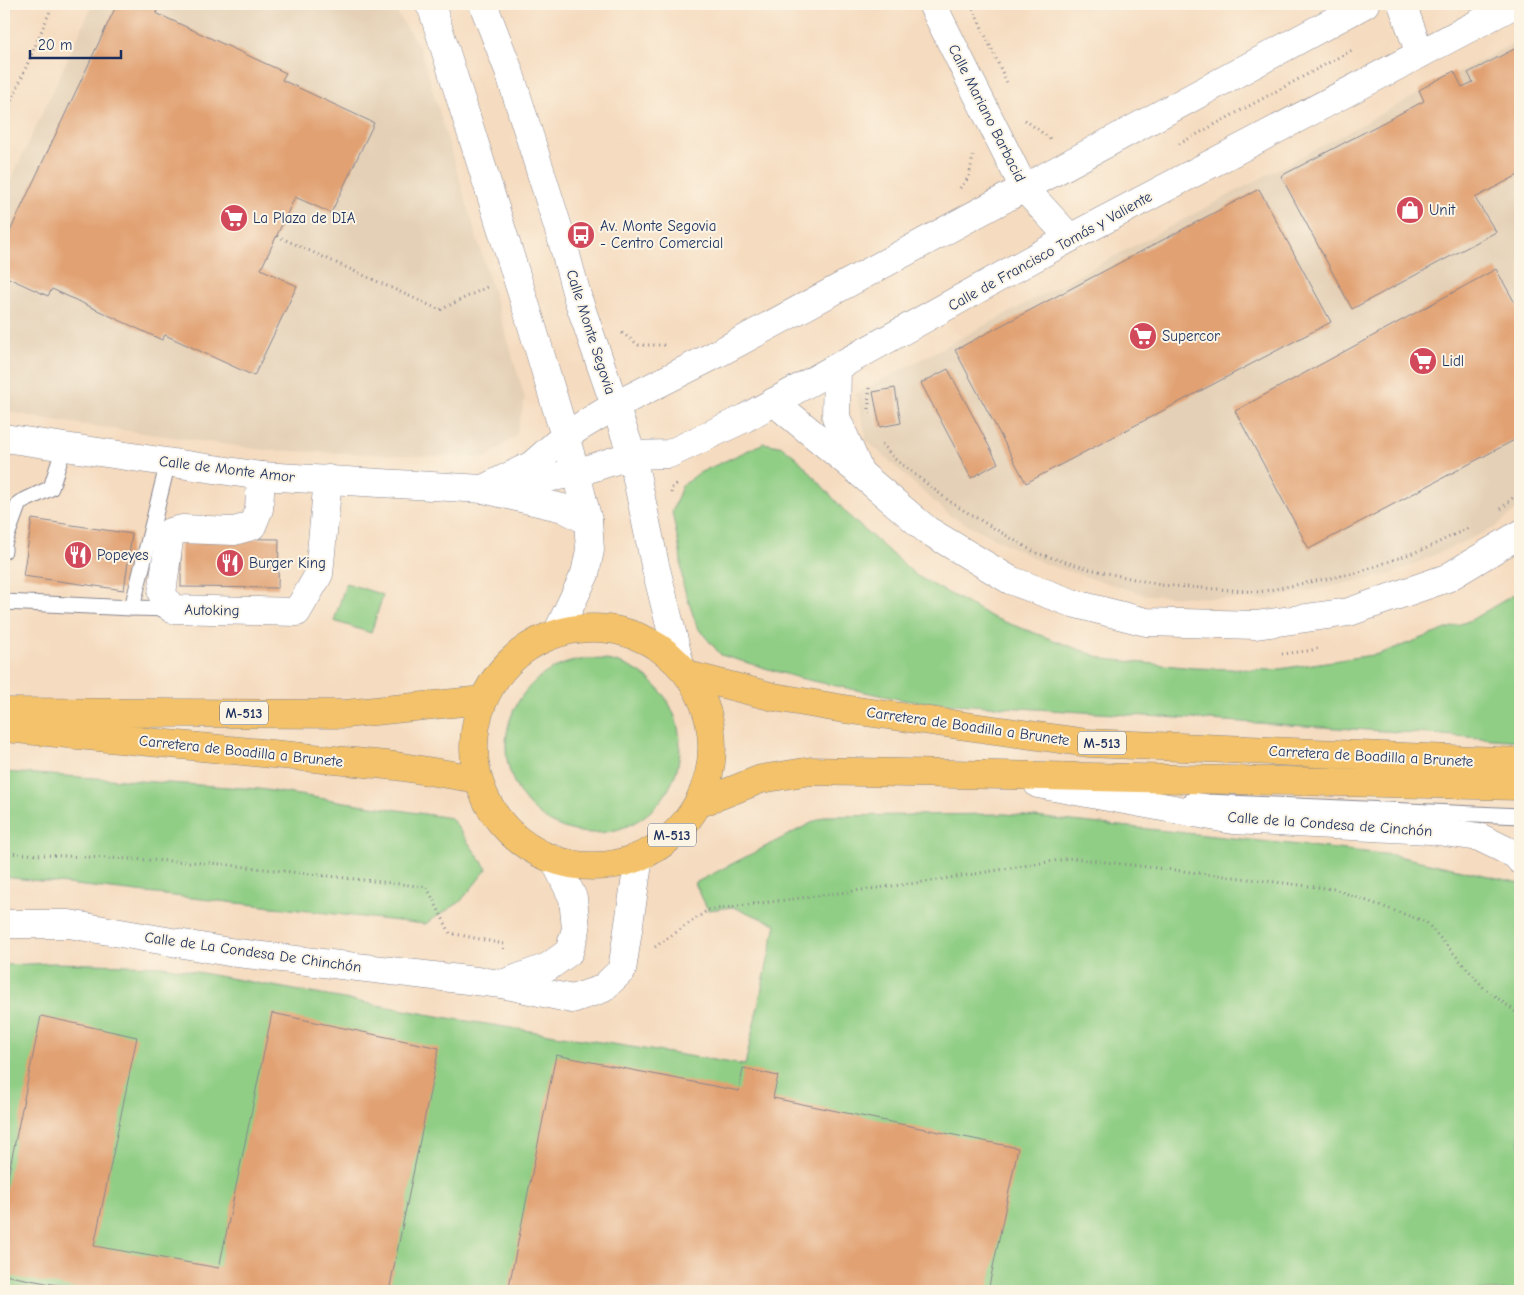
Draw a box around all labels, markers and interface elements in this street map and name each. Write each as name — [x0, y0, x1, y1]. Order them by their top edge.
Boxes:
scale bar — [30, 28, 121, 60]
text: 20 m — [38, 36, 72, 54]
street label: Calle Mariano Barbacid — [944, 41, 1030, 185]
street label: Calle de Francisco Tomás y Valiente — [945, 187, 1155, 315]
shop icon: Unit — [1395, 195, 1425, 225]
place label: Unit — [1429, 201, 1456, 219]
supermarket icon: La Plaza de DIA — [219, 203, 249, 233]
place label: La Plaza de DIA — [253, 209, 356, 227]
place label: Av. Monte Segovia - Centro Comercial — [600, 217, 723, 252]
bus stop icon: Av. Monte Segovia - Centro Comercial — [566, 220, 596, 250]
street label: Calle Monte Segovia — [562, 267, 620, 397]
supermarket icon: Supercor — [1128, 321, 1158, 351]
place label: Supercor — [1162, 327, 1220, 345]
supermarket icon: Lidl — [1408, 346, 1438, 376]
place label: Lidl — [1442, 352, 1464, 370]
street label: Calle de Monte Amor — [158, 452, 296, 486]
restaurant icon: Popeyes — [63, 540, 93, 570]
place label: Popeyes — [97, 546, 148, 564]
restaurant icon: Burger King — [215, 548, 245, 578]
place label: Burger King — [249, 554, 326, 572]
street label: Autoking — [184, 601, 240, 619]
road number: M-513 — [220, 701, 268, 724]
street label: Carretera de Boadilla a Brunete — [865, 703, 1071, 749]
street label: Carretera de Boadilla a Brunete — [138, 731, 344, 771]
road number: M-513 — [1078, 731, 1126, 754]
street label: Carretera de Boadilla a Brunete — [1268, 742, 1474, 770]
street label: Calle de la Condesa de Cinchón — [1227, 808, 1433, 840]
road number: M-513 — [648, 824, 696, 846]
street label: Calle de La Condesa De Chinchón — [143, 928, 363, 976]

